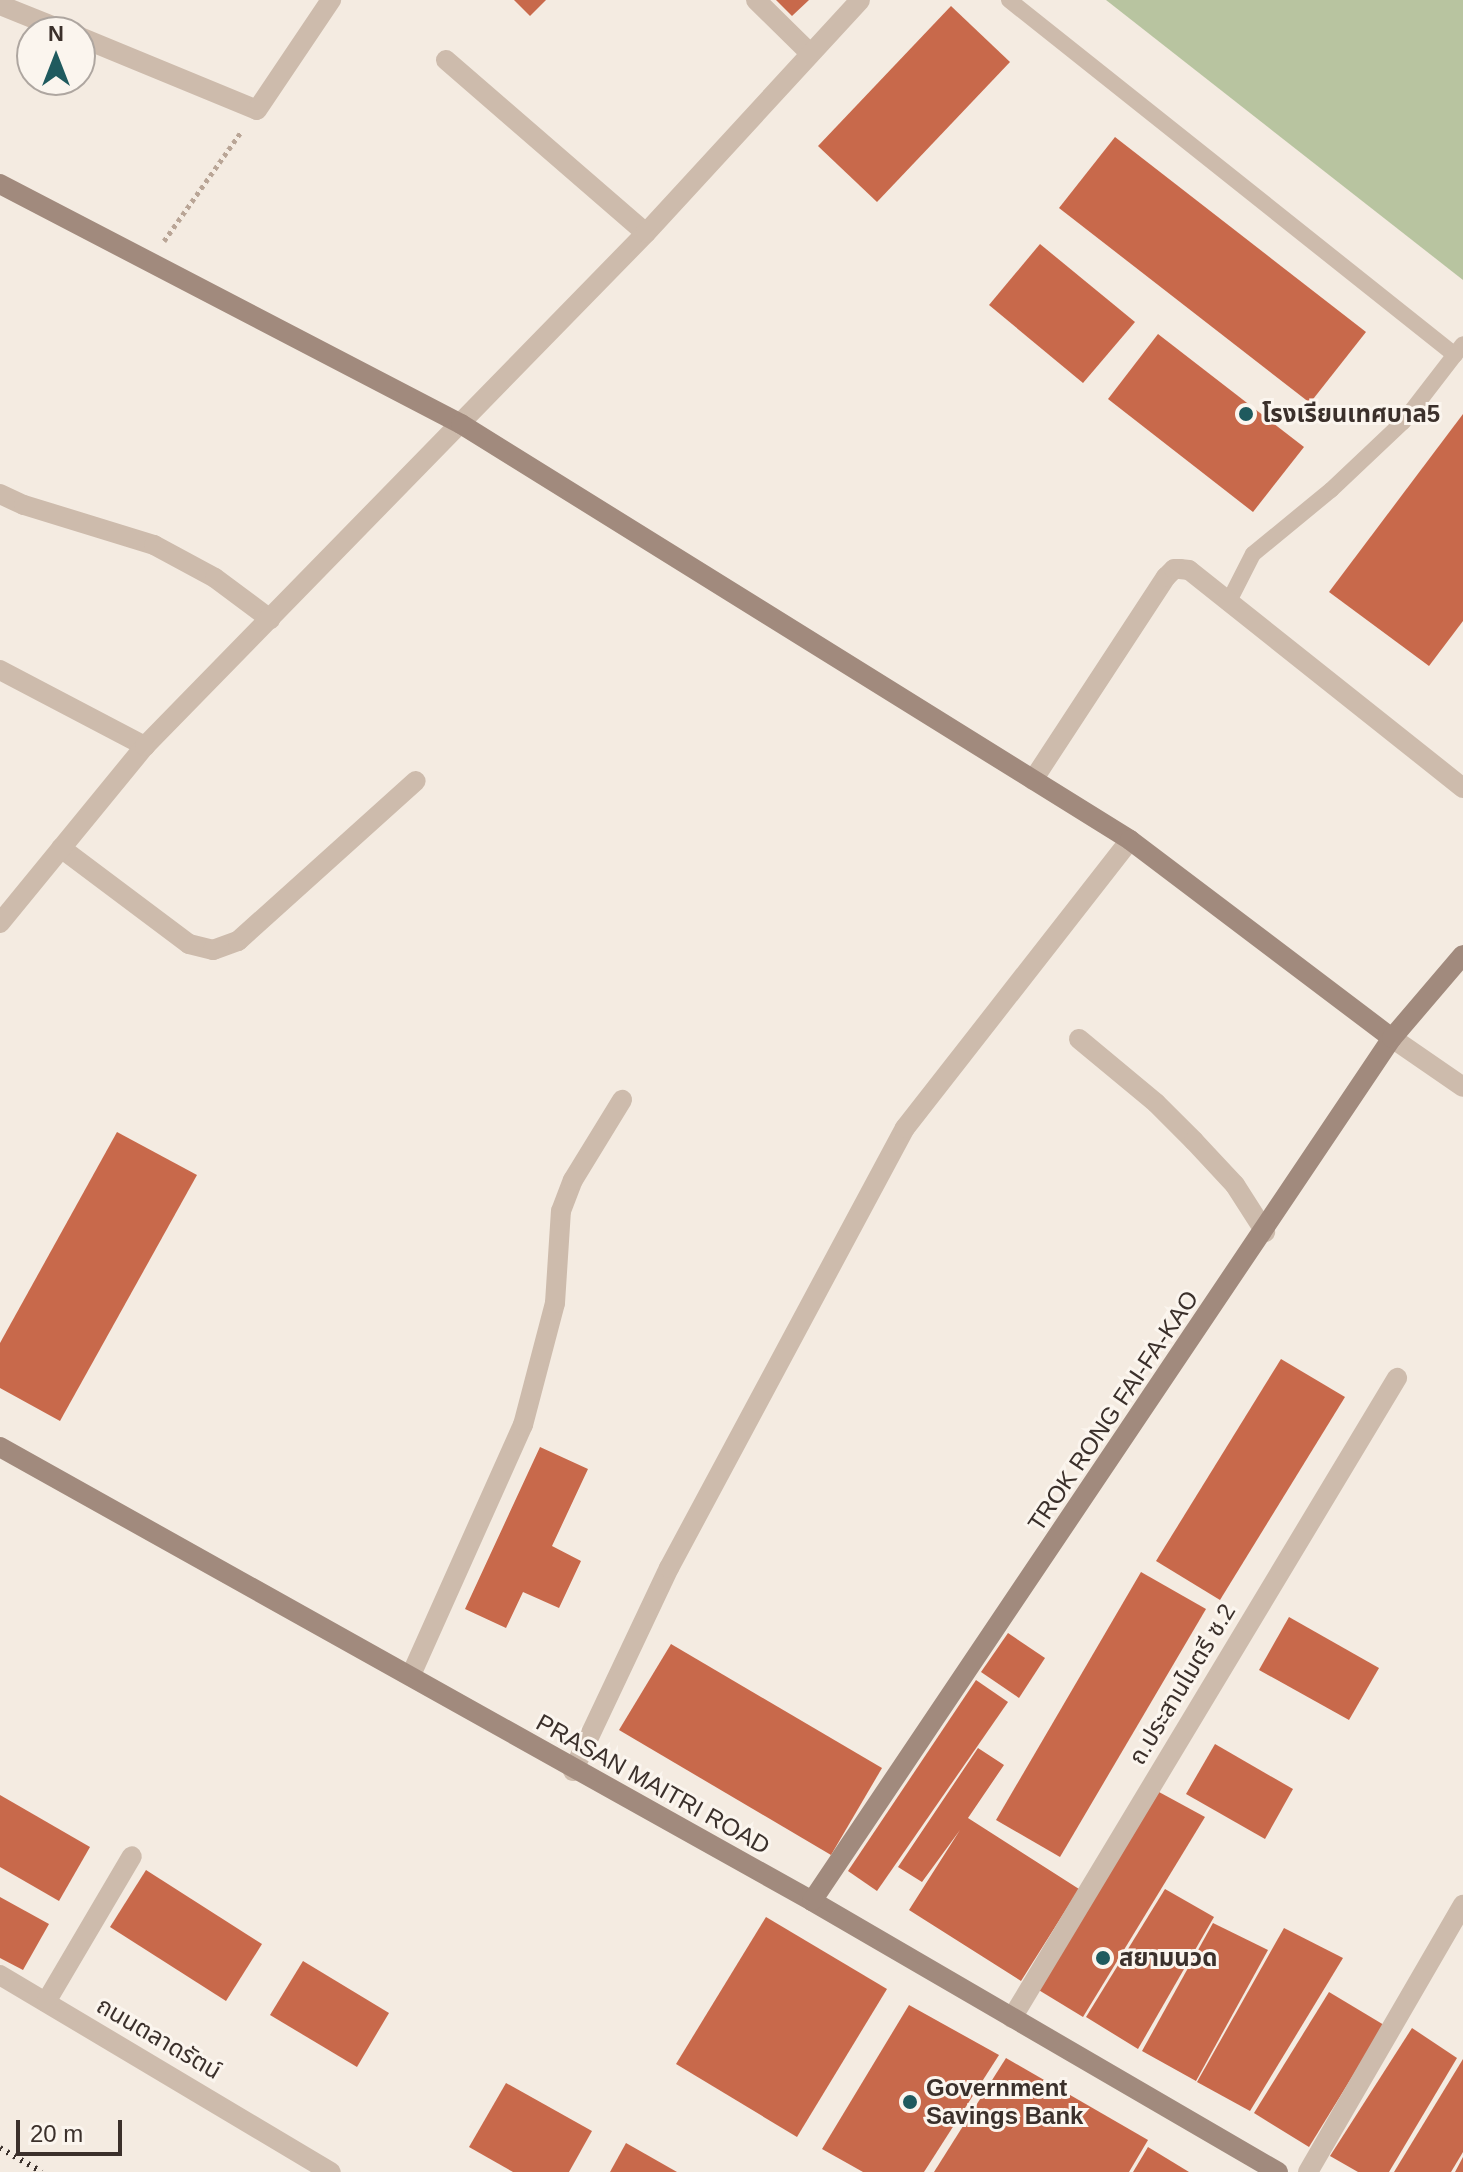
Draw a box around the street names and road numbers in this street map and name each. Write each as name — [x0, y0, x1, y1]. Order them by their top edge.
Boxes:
street label: TROK RONG FAI-FA-KAO — [1022, 1285, 1204, 1537]
street label: ถ.ประสานไมตรี ซ.2 — [1123, 1598, 1241, 1770]
street label: PRASAN MAITRI ROAD — [531, 1708, 775, 1860]
street label: ถนนตลาดรัตน์ — [92, 1991, 226, 2085]

